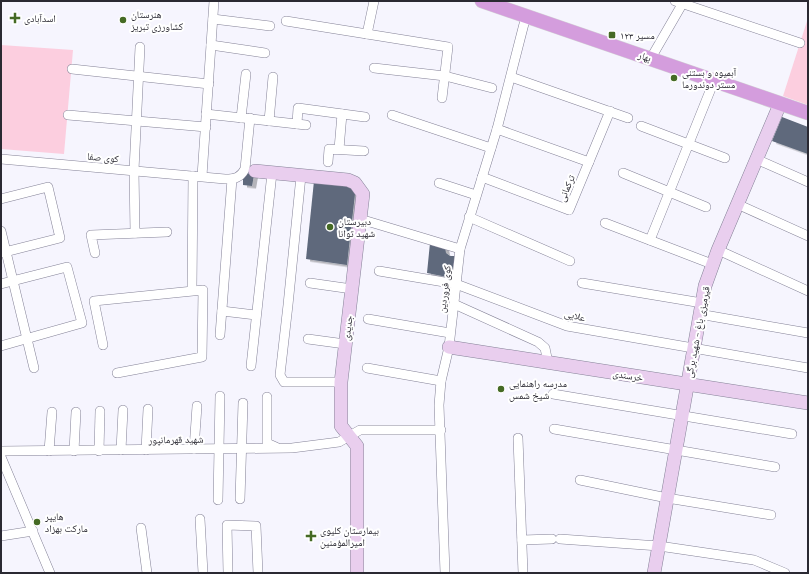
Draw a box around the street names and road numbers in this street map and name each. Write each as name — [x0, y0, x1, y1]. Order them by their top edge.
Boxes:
street label: بهار — [636, 47, 654, 65]
street label: کوی صفا — [87, 149, 119, 165]
street label: ترکمانی — [554, 172, 578, 204]
street label: کوی فروردین — [434, 264, 454, 314]
street label: قیرمیزی باغ - شهید برگی — [681, 285, 713, 379]
street label: علایی — [563, 306, 587, 324]
street label: جدیدی — [339, 314, 356, 341]
street label: خرسندی — [612, 366, 645, 384]
street label: شهید قهرمانپور — [147, 432, 204, 447]

